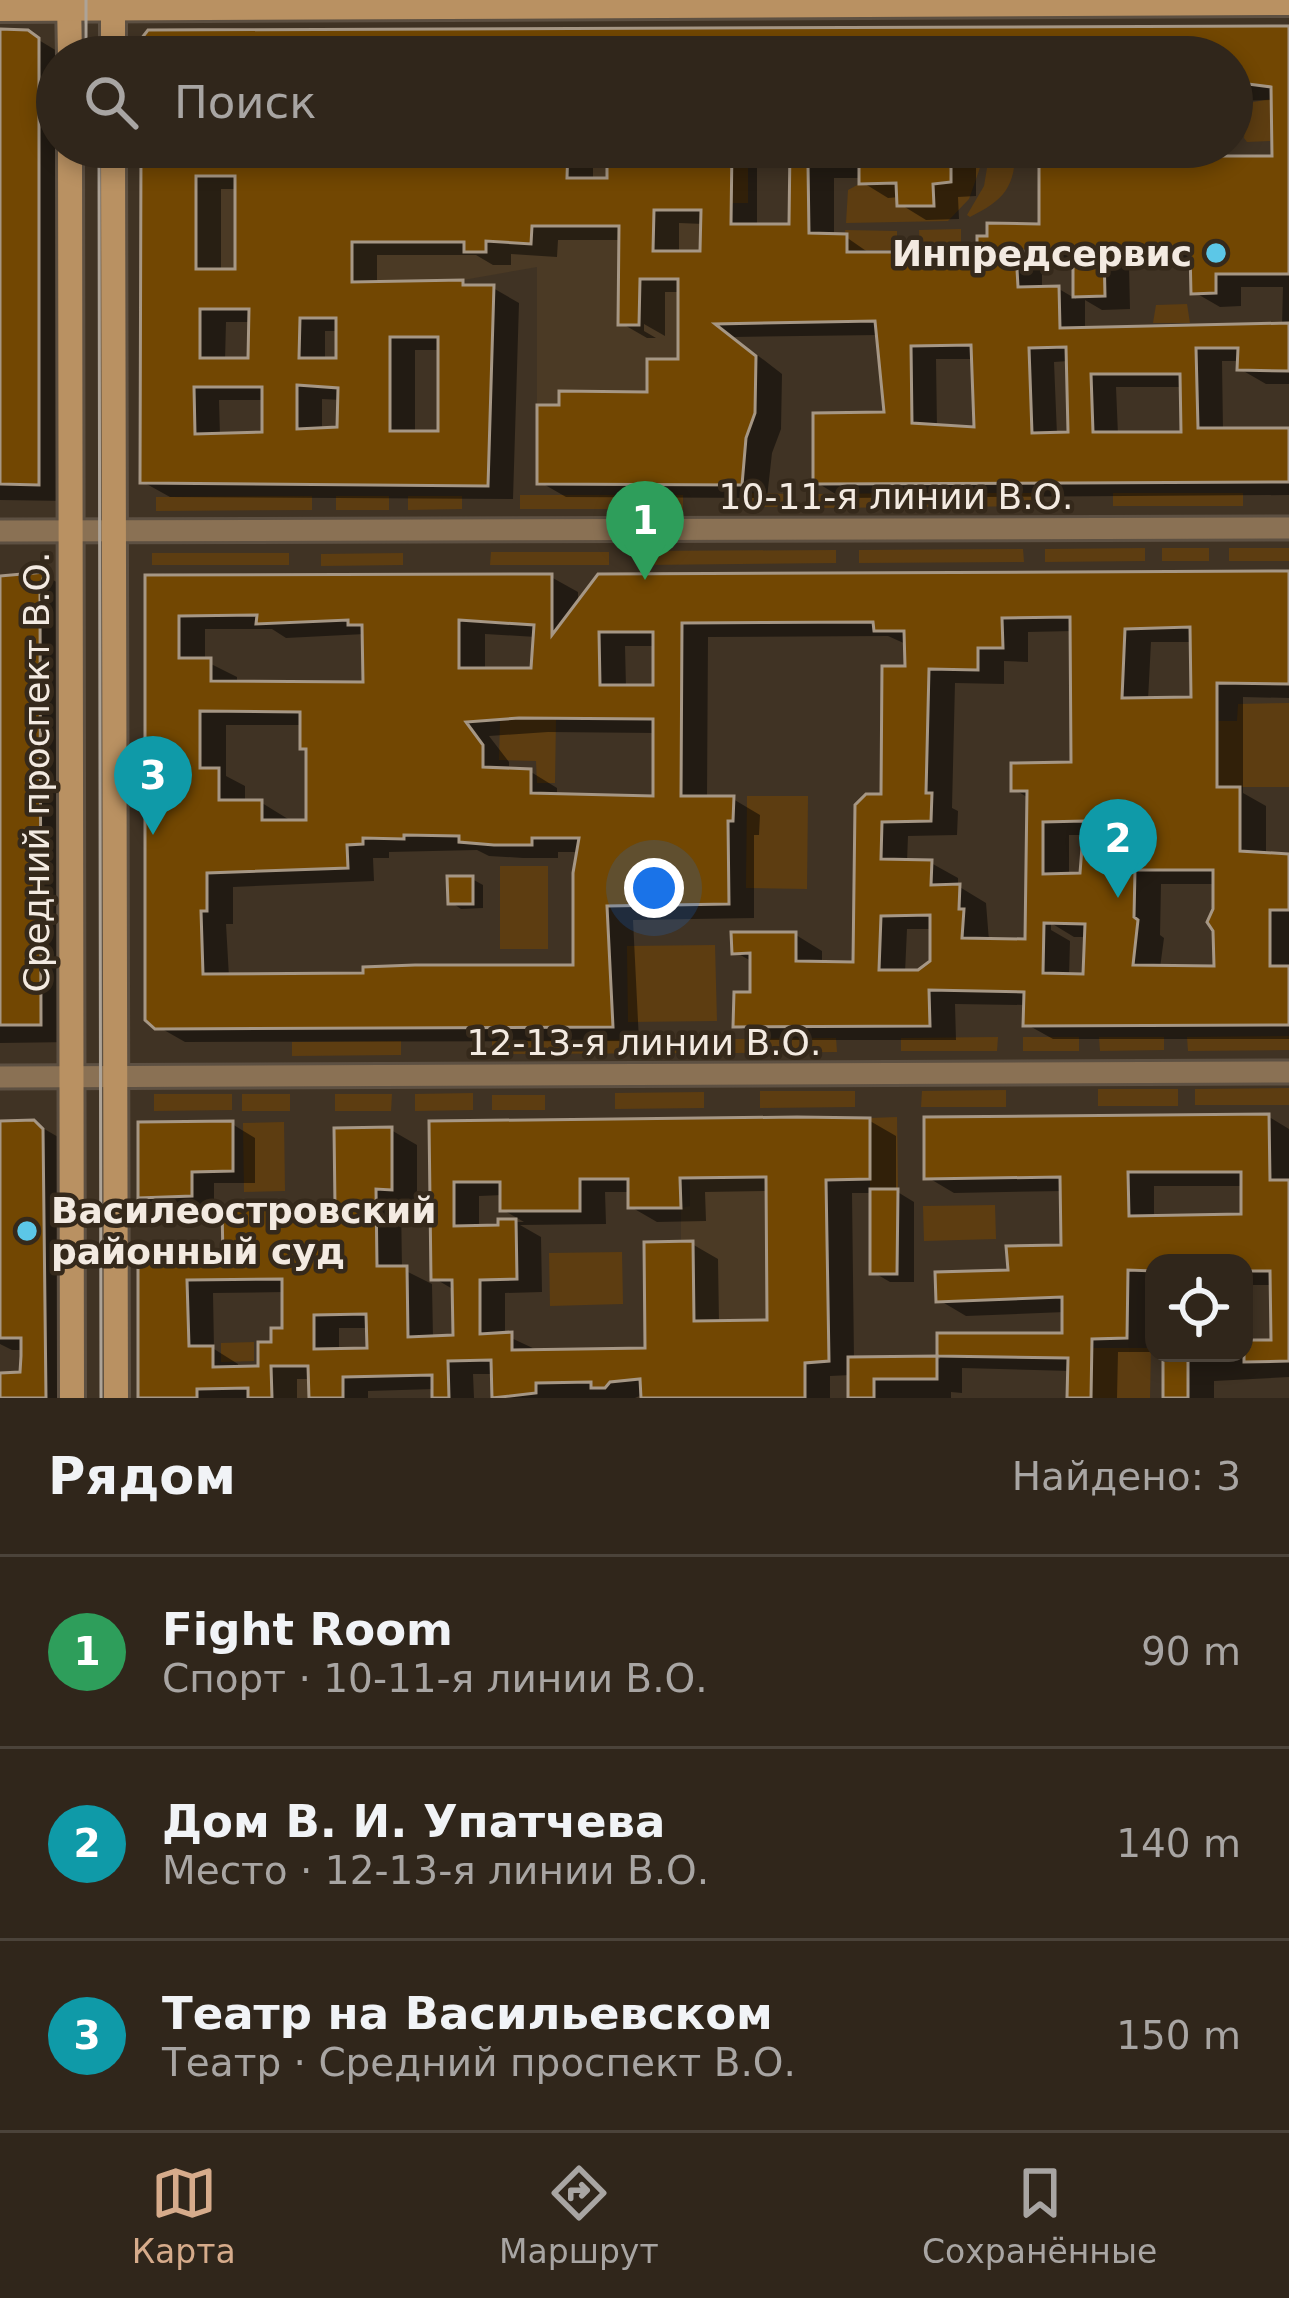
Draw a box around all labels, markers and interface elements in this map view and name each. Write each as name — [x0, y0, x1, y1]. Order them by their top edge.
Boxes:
search box — [36, 36, 1253, 168]
icon: search — [78, 69, 144, 135]
text: Поиск — [174, 76, 317, 129]
place label: Инпредсервис — [892, 233, 1192, 274]
marker: Инпредсервис — [1203, 240, 1229, 266]
street label: 10-11-я линии В.О. — [719, 476, 1073, 517]
pin: 1 — [606, 481, 684, 580]
street label: Средний проспект В.О. — [16, 552, 57, 992]
pin: 3 — [114, 736, 192, 835]
pin: 2 — [1079, 799, 1157, 898]
your location — [624, 858, 684, 918]
street label: 12-13-я линии В.О. — [467, 1022, 821, 1063]
place label: Василеостровский районный суд — [51, 1190, 437, 1272]
marker: Василеостровский районный суд — [14, 1218, 40, 1244]
map controls — [1145, 1254, 1253, 1362]
button: locate — [1145, 1254, 1253, 1362]
text: Рядом — [48, 1447, 236, 1506]
text: Найдено: 3 — [1012, 1454, 1241, 1499]
text: Fight Room — [162, 1603, 453, 1656]
text: 1 — [73, 1629, 101, 1674]
text: 90 m — [1141, 1629, 1241, 1674]
text: Спорт · 10-11-я линии В.О. — [162, 1656, 708, 1701]
text: Дом В. И. Упатчева — [162, 1795, 665, 1848]
text: 2 — [73, 1821, 101, 1866]
text: 140 m — [1116, 1821, 1241, 1866]
text: Место · 12-13-я линии В.О. — [162, 1848, 709, 1893]
text: Театр на Васильевском — [162, 1987, 773, 2040]
text: 3 — [73, 2013, 101, 2058]
text: 150 m — [1116, 2013, 1241, 2058]
text: Театр · Средний проспект В.О. — [162, 2040, 796, 2085]
tab: Карта — [132, 2160, 236, 2271]
tab: Маршрут — [499, 2160, 659, 2271]
tab: Сохранённые — [922, 2160, 1157, 2271]

